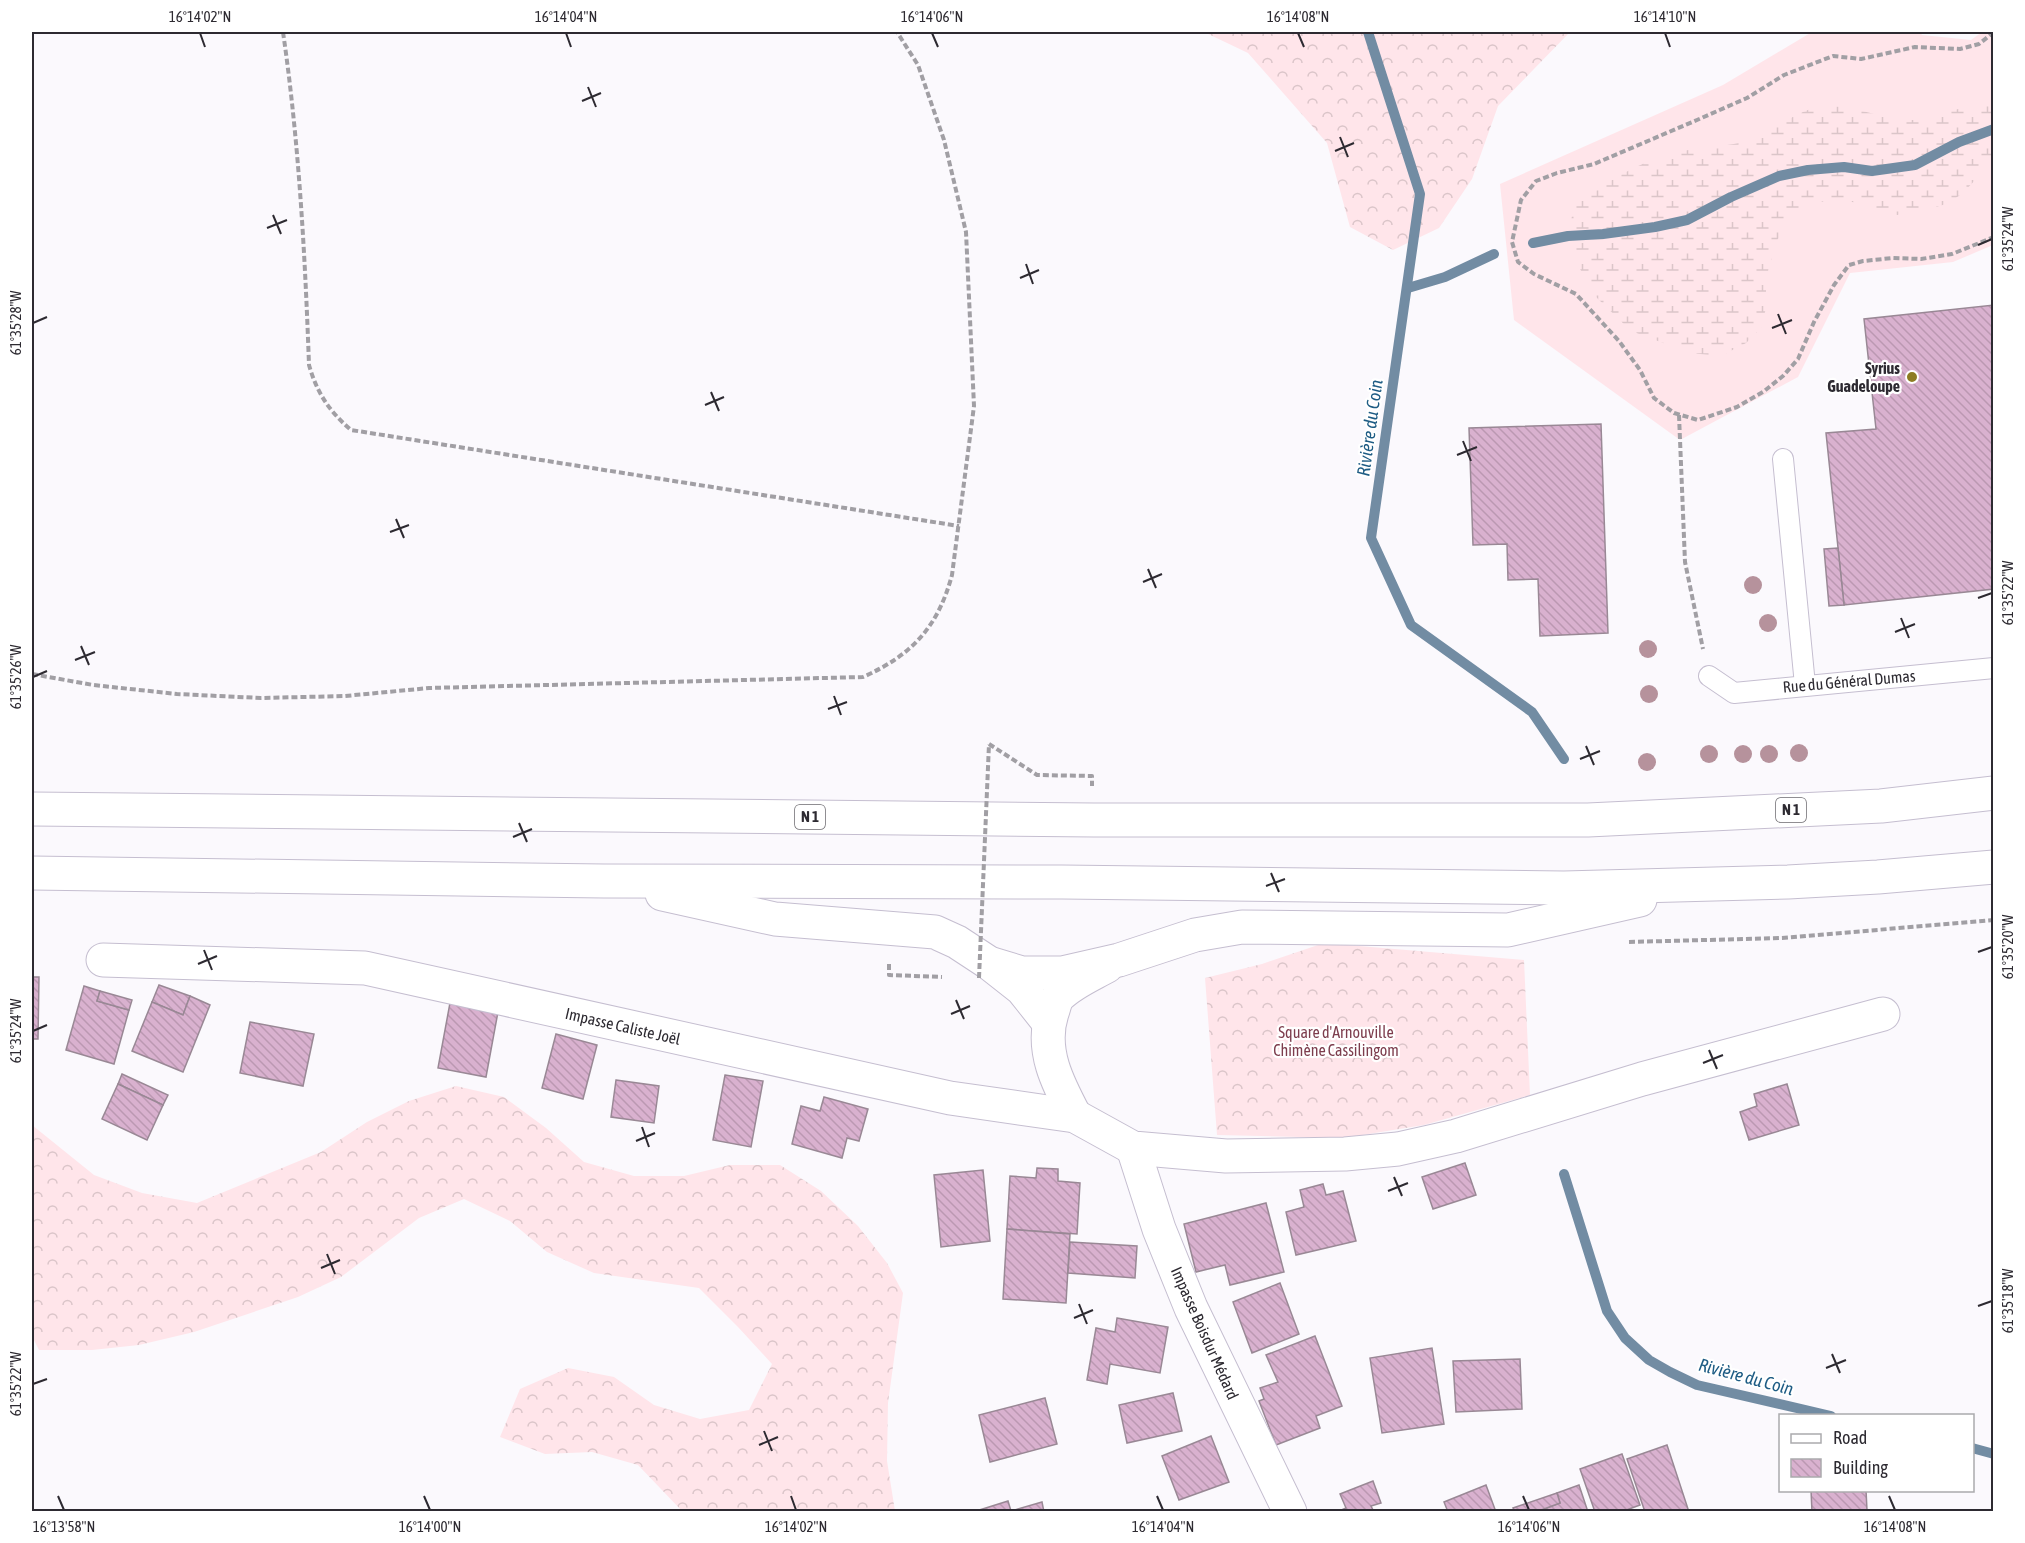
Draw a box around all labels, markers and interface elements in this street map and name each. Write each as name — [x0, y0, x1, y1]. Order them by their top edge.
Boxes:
text: 16°14'02"N — [169, 8, 231, 25]
text: 16°14'04"N — [535, 8, 597, 25]
text: 16°14'06"N — [901, 8, 963, 25]
text: 16°14'08"N — [1267, 8, 1329, 25]
text: 16°14'10"N — [1634, 8, 1696, 25]
text: 61°35'24"W — [1999, 207, 2016, 271]
text: 61°35'28"W — [7, 291, 24, 355]
place label: Syrius Guadeloupe — [1827, 359, 1900, 395]
marker: Syrius Guadeloupe — [1905, 370, 1919, 384]
water label: Rivière du Coin — [1352, 378, 1387, 478]
text: 61°35'22"W — [1999, 561, 2016, 625]
text: 61°35'26"W — [7, 645, 24, 709]
street label: Rue du Général Dumas — [1782, 666, 1916, 696]
road number: N 1 — [1776, 798, 1806, 822]
road number: N 1 — [795, 805, 825, 829]
text: 61°35'20"W — [1999, 915, 2016, 979]
text: 61°35'24"W — [7, 999, 24, 1063]
street label: Impasse Caliste Joël — [563, 1004, 683, 1049]
park label: Square d'Arnouville Chimène Cassilingom — [1273, 1023, 1399, 1060]
street label: Impasse Boisdur Médard — [1167, 1264, 1242, 1403]
text: 61°35'18"W — [1999, 1269, 2016, 1333]
text: 61°35'22"W — [7, 1352, 24, 1416]
water label: Rivière du Coin — [1696, 1354, 1796, 1399]
legend — [1779, 1414, 1974, 1492]
text: Road — [1833, 1427, 1867, 1448]
text: Building — [1833, 1457, 1888, 1478]
text: 16°13'58"N — [33, 1518, 95, 1535]
text: 16°14'00"N — [399, 1518, 461, 1535]
text: 16°14'02"N — [765, 1518, 827, 1535]
text: 16°14'04"N — [1132, 1518, 1194, 1535]
text: 16°14'06"N — [1498, 1518, 1560, 1535]
text: 16°14'08"N — [1864, 1518, 1926, 1535]

